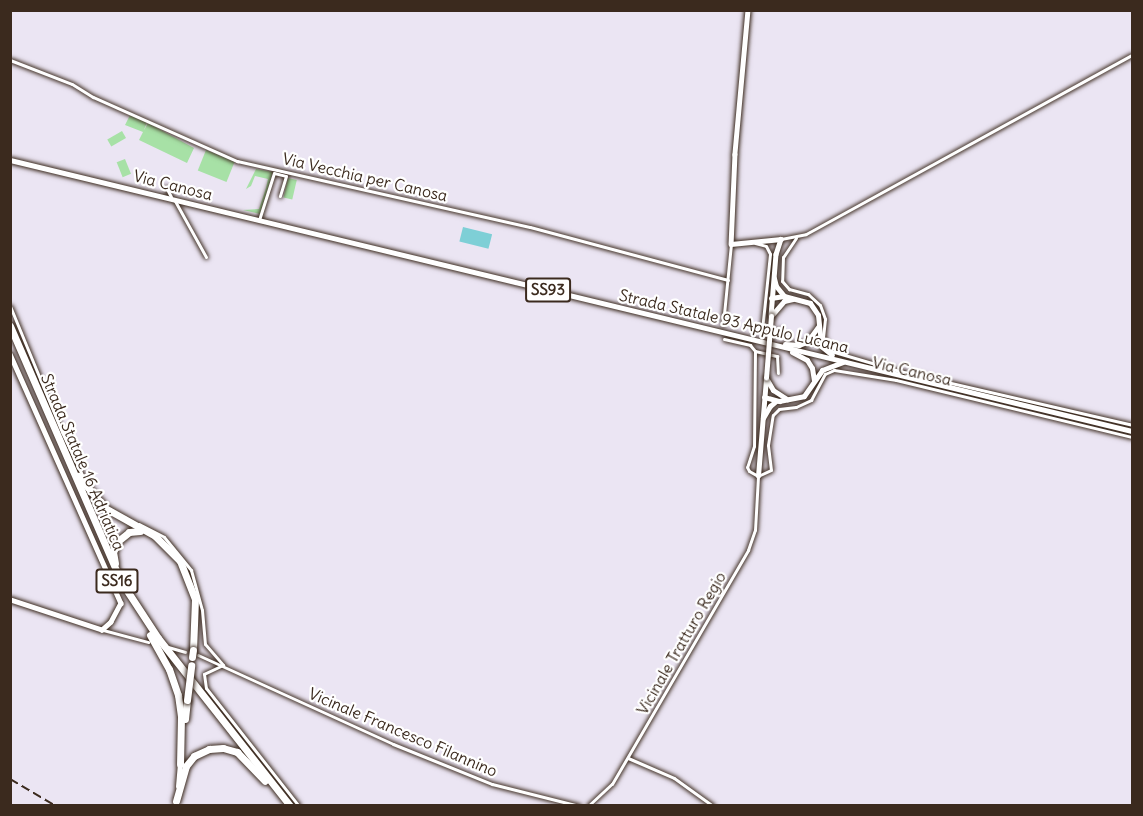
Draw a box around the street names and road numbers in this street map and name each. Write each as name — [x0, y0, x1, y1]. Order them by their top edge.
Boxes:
street label: Via Vecchia per Canosa — [281, 149, 449, 205]
street label: Via Canosa — [132, 166, 214, 204]
road number: SS93 — [524, 278, 572, 302]
street label: Strada Statale 93 Appulo Lucana — [617, 285, 851, 357]
street label: Via Canosa — [871, 353, 953, 389]
street label: Strada Statale 16 Adriatica — [37, 371, 129, 553]
street label: Vicinale Tratturo Regio — [632, 568, 730, 718]
road number: SS16 — [94, 569, 140, 593]
street label: Vicinale Francesco Filannino — [306, 683, 500, 781]

